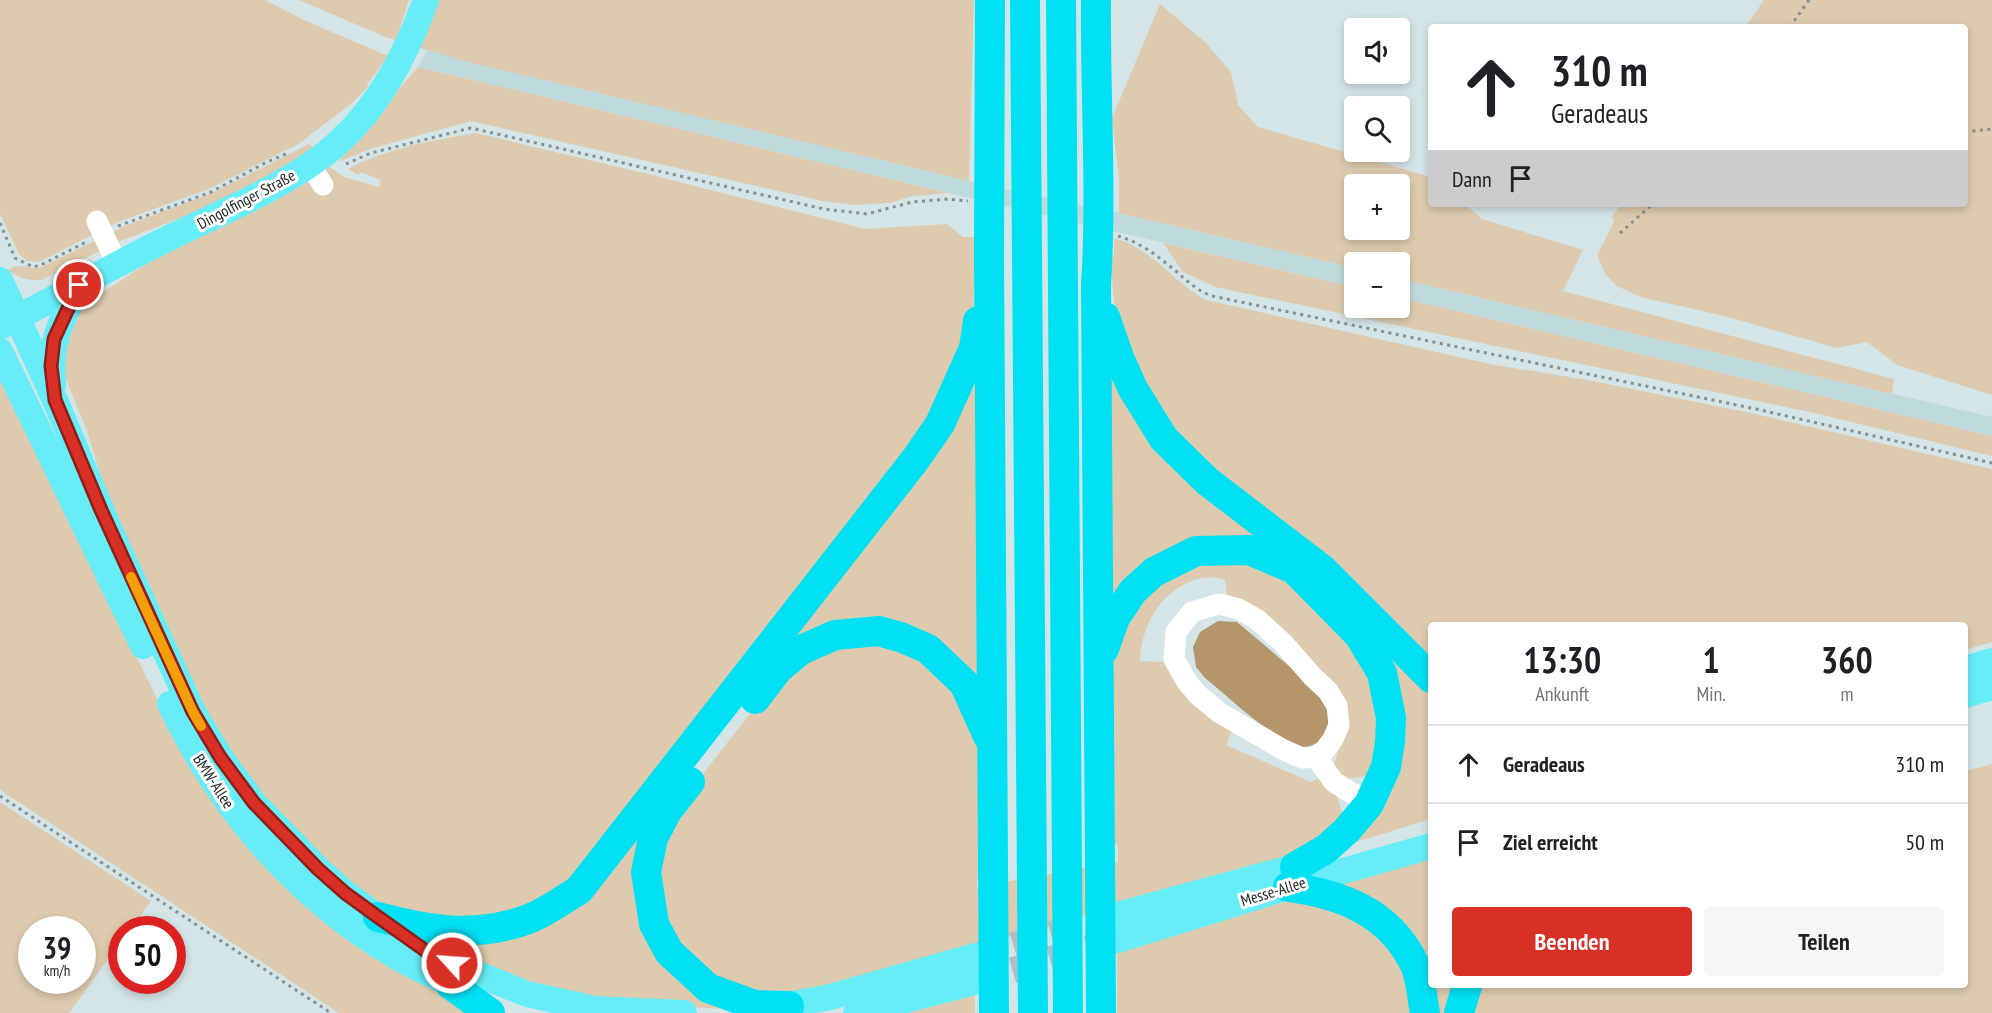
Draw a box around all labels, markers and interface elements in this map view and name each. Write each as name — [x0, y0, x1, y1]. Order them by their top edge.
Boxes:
map controls — [1344, 18, 1410, 318]
button: sound — [1344, 18, 1410, 84]
text: 310 m — [1551, 43, 1648, 98]
icon: ahead — [1452, 48, 1530, 126]
button: search — [1344, 96, 1410, 162]
text: Geradeaus — [1551, 96, 1648, 130]
icon: arrive — [1504, 162, 1537, 195]
street label: Dingolfinger Straße — [194, 165, 298, 233]
text: Dann — [1452, 165, 1492, 193]
button: + — [1344, 174, 1410, 240]
button: − — [1344, 252, 1410, 318]
pin — [53, 259, 104, 310]
icon: arrive — [62, 268, 95, 301]
text: 13:30 — [1523, 636, 1601, 683]
text: 1 — [1703, 636, 1720, 683]
text: 360 — [1821, 636, 1873, 683]
text: Ankunft — [1535, 681, 1589, 707]
text: Min. — [1696, 681, 1726, 707]
text: m — [1840, 681, 1853, 707]
icon: ahead — [1452, 748, 1485, 781]
street label: BMW-Allee — [189, 750, 239, 812]
text: Geradeaus — [1503, 750, 1585, 778]
text: 310 m — [1895, 750, 1944, 778]
icon: arrive — [1452, 826, 1485, 859]
text: Ziel erreicht — [1503, 828, 1598, 856]
text: 50 m — [1905, 828, 1944, 856]
street label: Messe-Allee — [1238, 872, 1308, 910]
button: Beenden — [1452, 907, 1692, 976]
button: Teilen — [1704, 907, 1944, 976]
speed limit sign: 50 — [108, 916, 186, 994]
text: 39 — [43, 928, 71, 967]
position arrow — [420, 931, 484, 995]
text: km/h — [44, 961, 70, 980]

